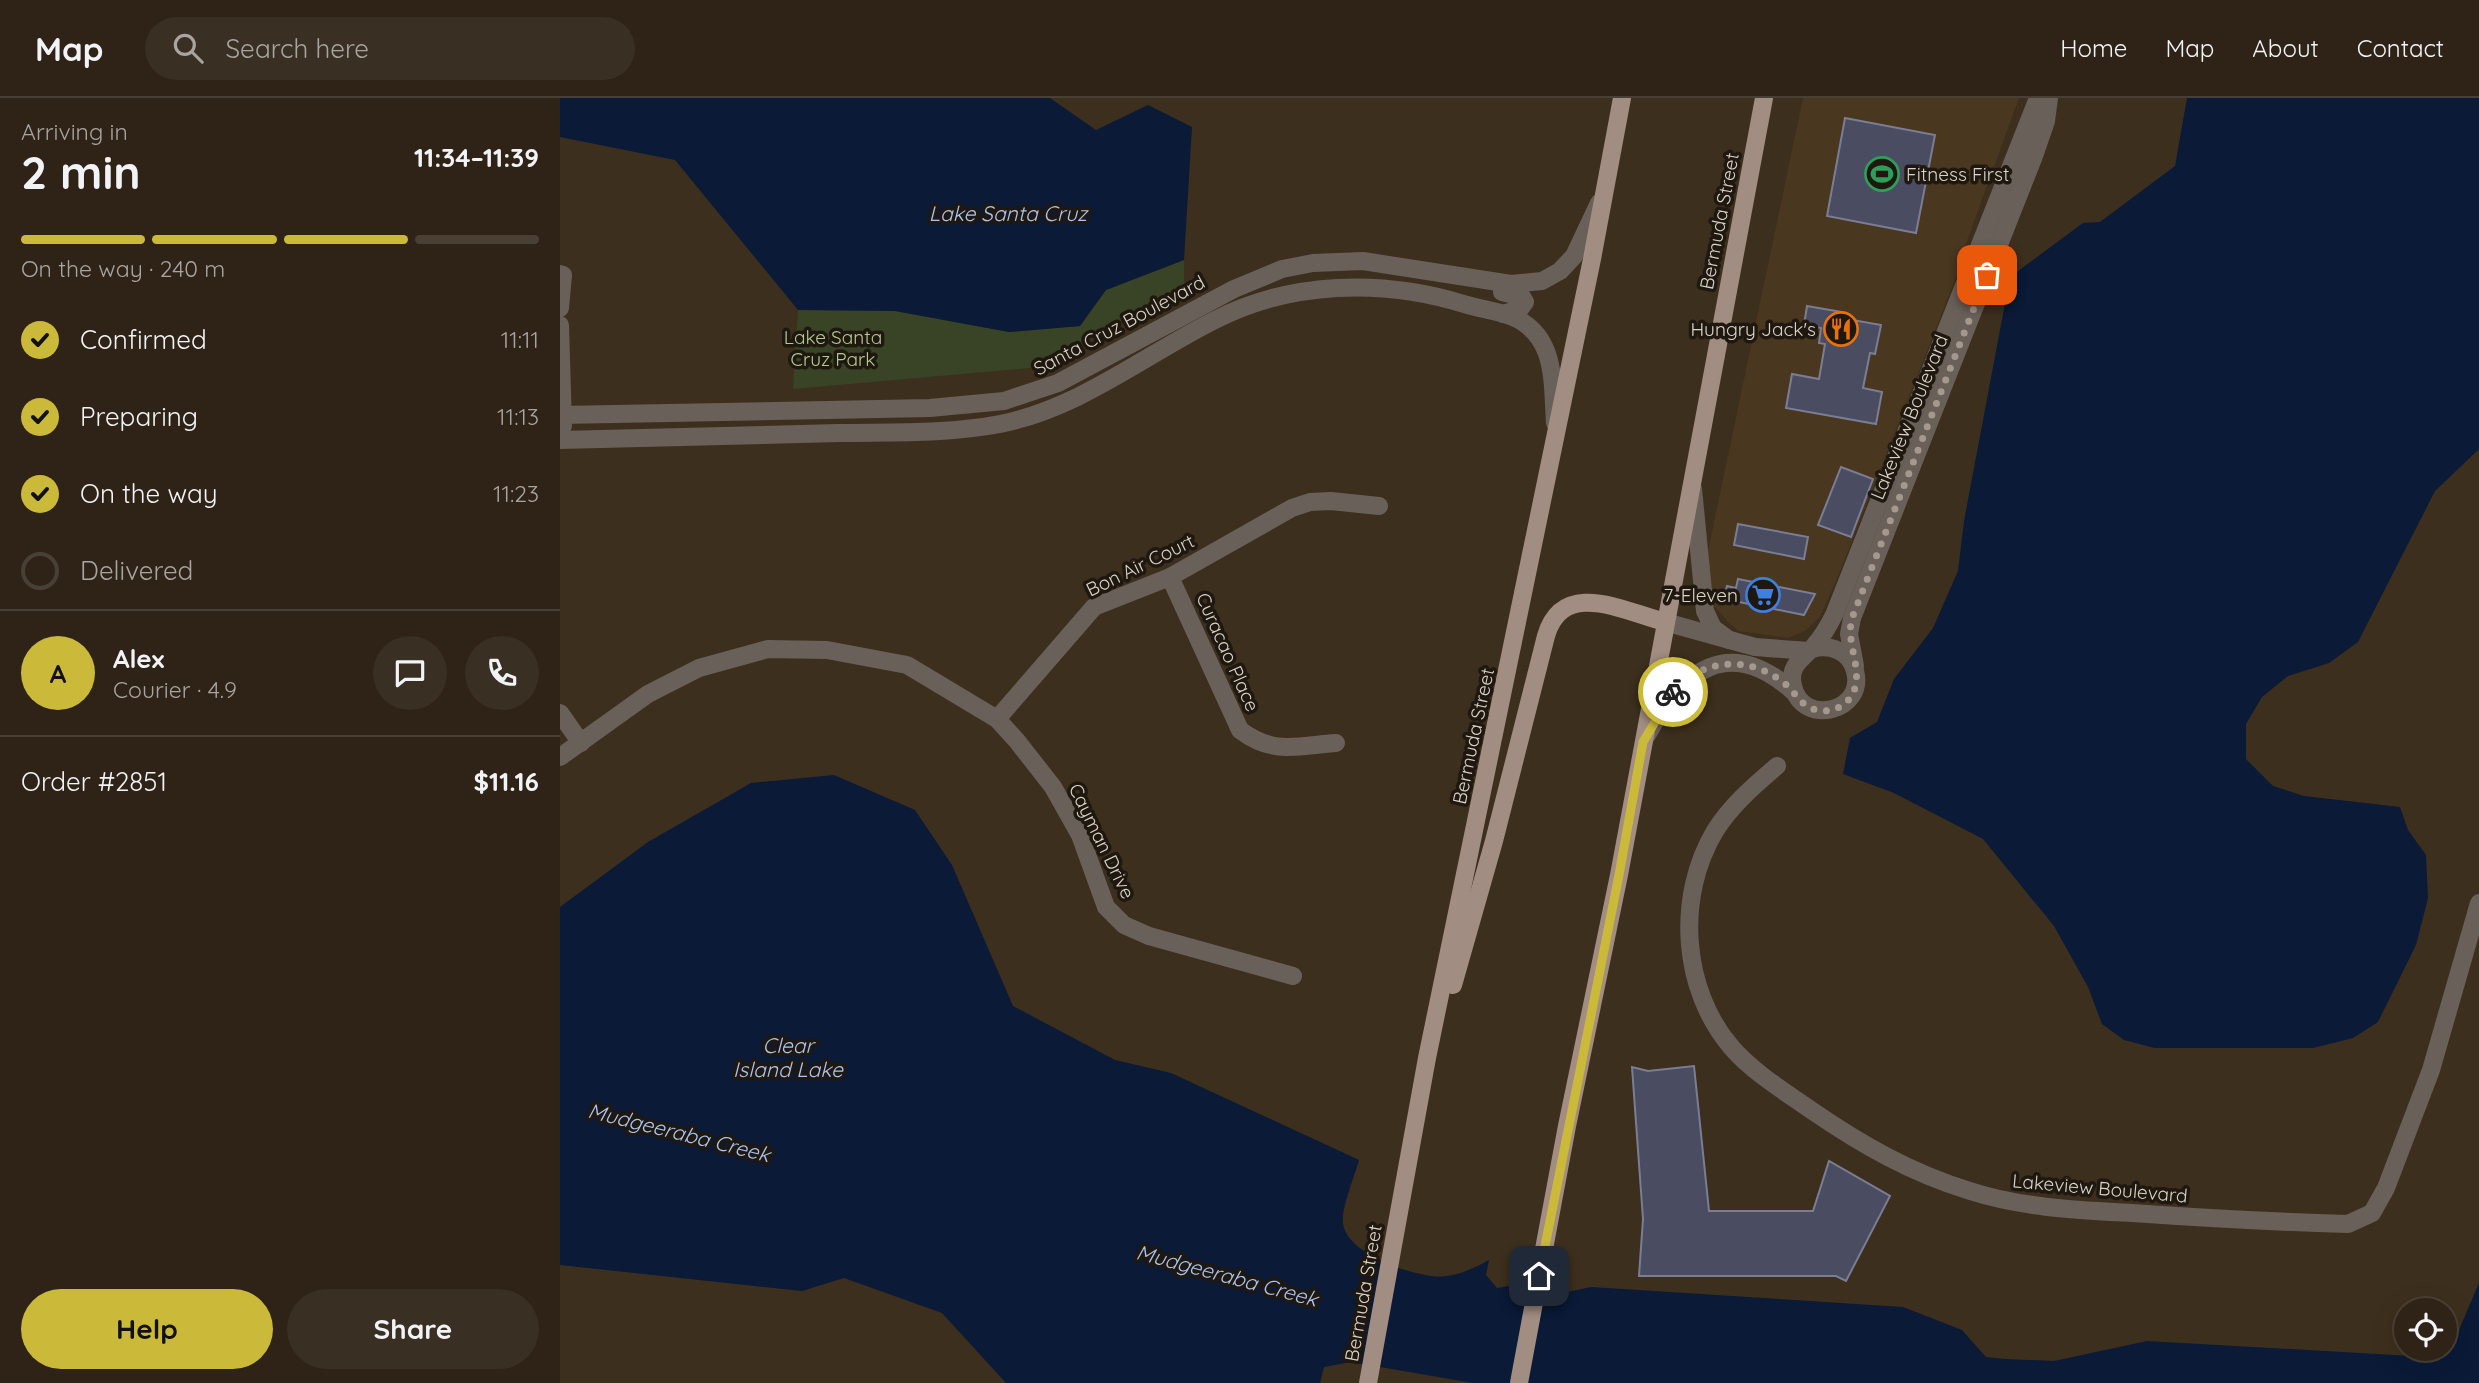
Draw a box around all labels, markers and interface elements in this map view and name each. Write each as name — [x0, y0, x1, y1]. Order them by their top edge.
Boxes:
search box — [145, 17, 635, 80]
text: Map — [35, 28, 103, 69]
icon: search — [169, 29, 207, 67]
text: Search here — [225, 32, 369, 65]
text: Home — [2060, 33, 2127, 63]
text: Map — [2165, 33, 2214, 63]
text: About — [2252, 33, 2319, 63]
text: Contact — [2357, 33, 2444, 63]
text: Arriving in — [21, 117, 128, 146]
text: 11:34–11:39 — [414, 141, 539, 174]
text: 2 min — [21, 143, 141, 201]
street label: Bermuda Street — [1694, 151, 1744, 291]
sports icon: Fitness First — [1863, 155, 1901, 193]
place label: Fitness First — [1906, 162, 2009, 186]
water label: Lake Santa Cruz — [929, 200, 1089, 226]
pin — [1957, 245, 2017, 305]
text: On the way · 240 m — [21, 254, 225, 283]
icon: bag — [1968, 256, 2006, 294]
street label: Santa Cruz Boulevard — [1029, 270, 1209, 380]
restaurant icon: Hungry Jack's — [1822, 310, 1860, 348]
place label: Hungry Jack's — [1690, 317, 1816, 341]
icon: check — [21, 321, 59, 359]
text: Confirmed — [80, 323, 207, 356]
text: 11:11 — [501, 325, 539, 354]
park label: Lake Santa Cruz Park — [784, 325, 882, 371]
street label: Lakeview Boulevard — [1865, 331, 1953, 503]
icon: check — [21, 398, 59, 436]
text: Preparing — [80, 400, 198, 433]
text: 11:13 — [497, 402, 539, 431]
icon: check — [21, 475, 59, 513]
text: On the way — [80, 477, 218, 510]
text: 11:23 — [493, 479, 539, 508]
street label: Bon Air Court — [1082, 529, 1198, 601]
text: Delivered — [80, 554, 193, 587]
supermarket icon: 7-Eleven — [1744, 576, 1782, 614]
place label: 7-Eleven — [1664, 583, 1738, 607]
street label: Curacao Place — [1191, 589, 1265, 715]
button: chat — [373, 636, 447, 710]
button: phone — [465, 636, 539, 710]
text: Alex — [113, 642, 164, 675]
text: A — [50, 657, 66, 690]
courier — [1638, 657, 1708, 727]
street label: Bermuda Street — [1447, 666, 1499, 806]
icon: bike — [1654, 673, 1692, 711]
text: Courier · 4.9 — [113, 675, 237, 704]
text: Order #2851 — [21, 765, 167, 798]
text: $11.16 — [474, 765, 539, 798]
street label: Cayman Drive — [1064, 779, 1140, 903]
water label: Clear Island Lake — [733, 1032, 844, 1082]
water label: Mudgeeraba Creek — [586, 1097, 775, 1168]
street label: Lakeview Boulevard — [2011, 1168, 2189, 1208]
street label: Bermuda Street — [1339, 1223, 1387, 1363]
water label: Mudgeeraba Creek — [1134, 1238, 1322, 1312]
pin — [1509, 1246, 1569, 1306]
icon: home — [1520, 1257, 1558, 1295]
button: Help — [21, 1289, 273, 1369]
button: Share — [287, 1289, 539, 1369]
map controls — [2394, 1298, 2457, 1361]
button: locate — [2394, 1298, 2457, 1361]

